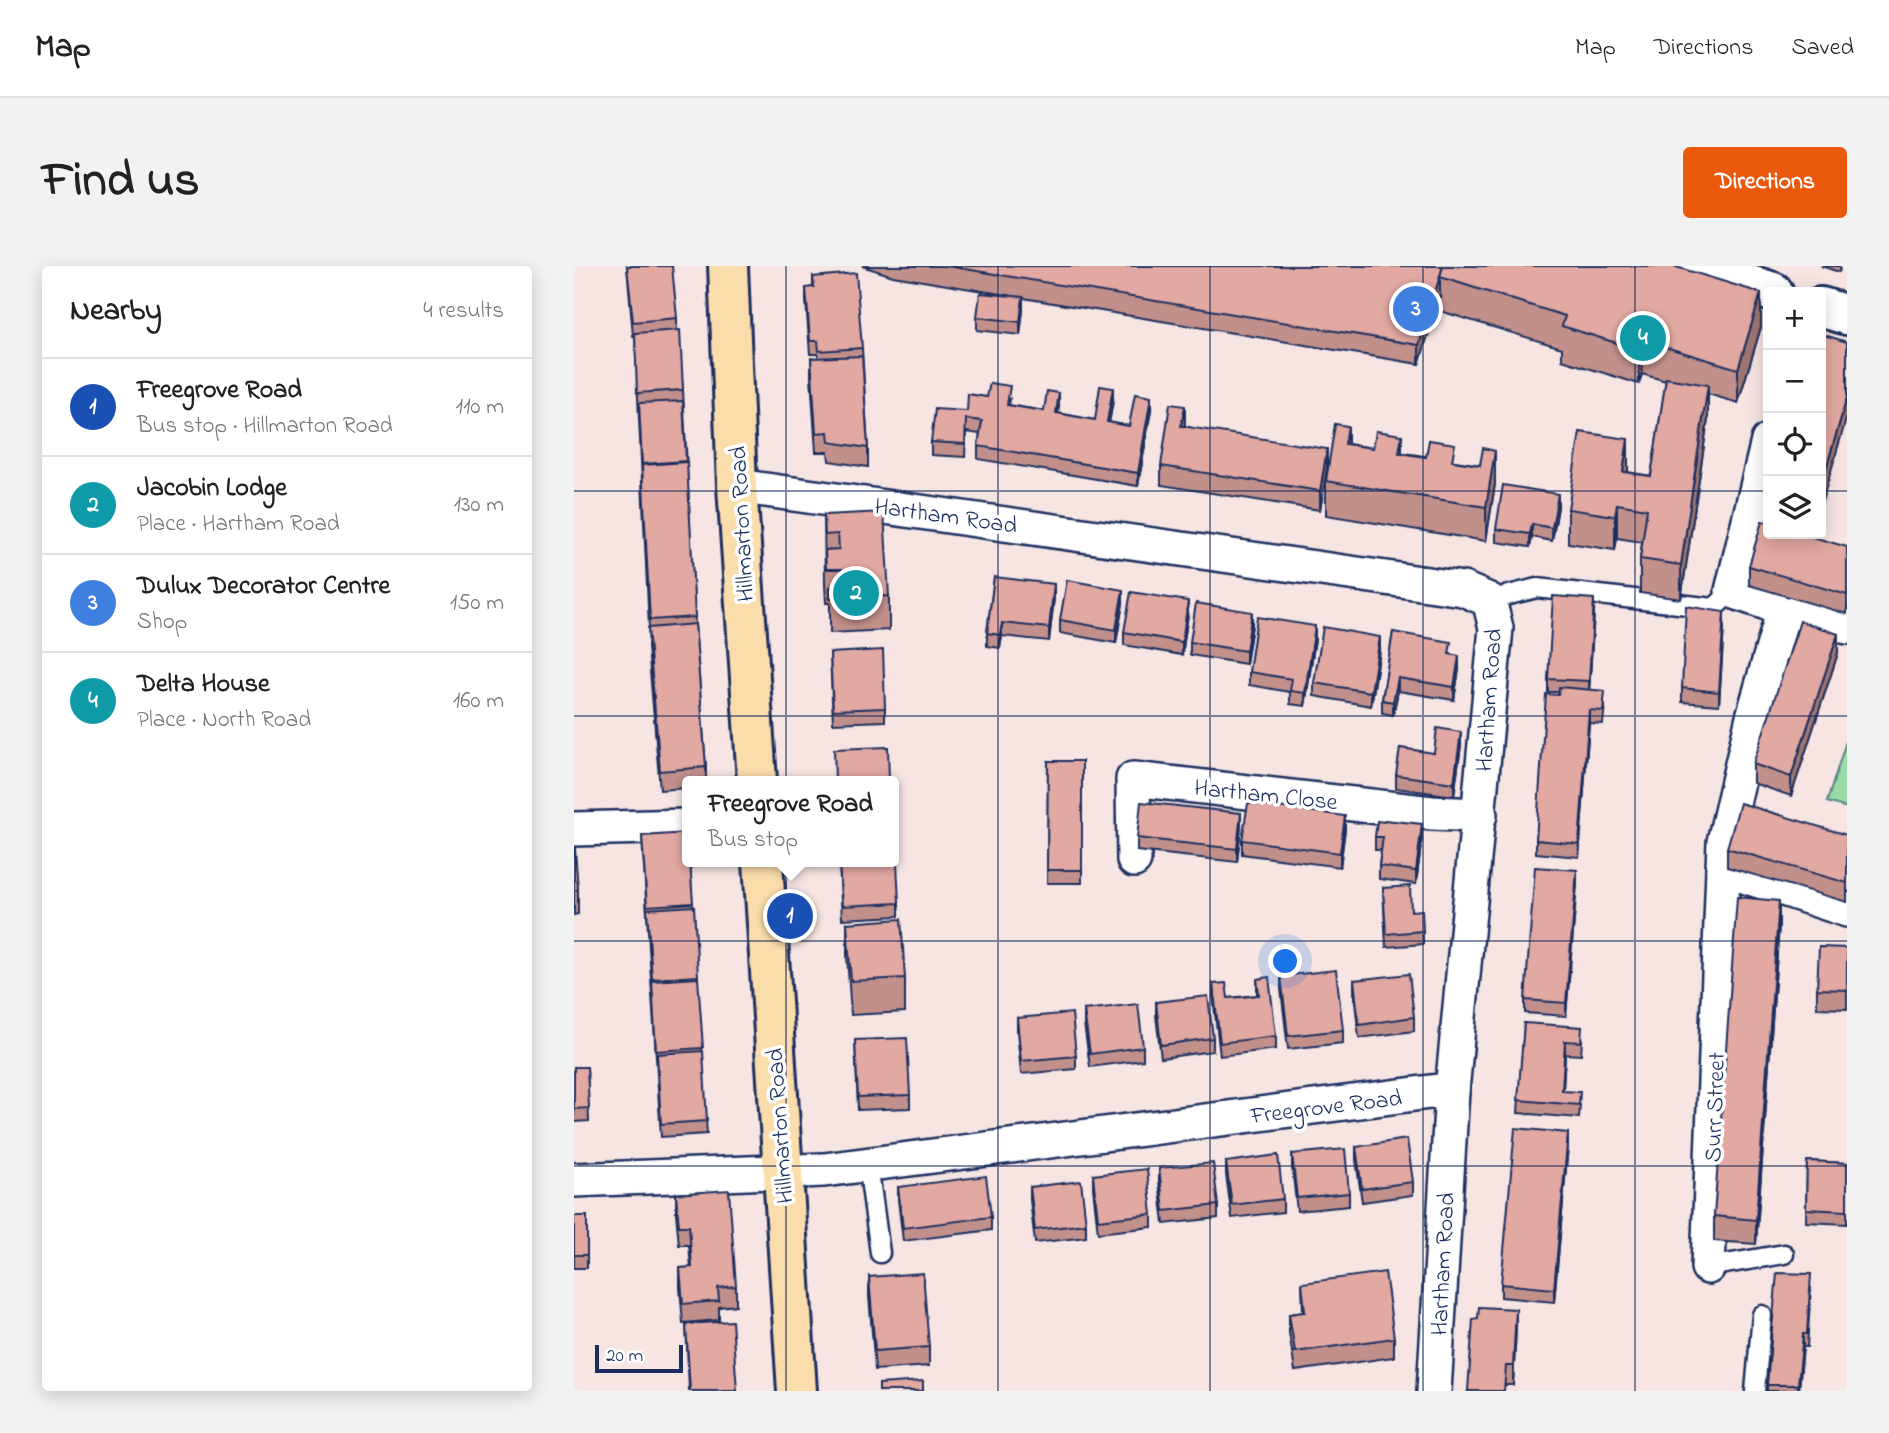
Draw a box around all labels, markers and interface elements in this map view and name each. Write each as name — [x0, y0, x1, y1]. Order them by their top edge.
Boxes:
text: Map — [35, 24, 91, 72]
text: Map — [1575, 31, 1616, 66]
text: Directions — [1654, 31, 1753, 66]
text: Saved — [1791, 31, 1854, 66]
text: Find us — [42, 146, 199, 218]
button: Directions — [1683, 147, 1847, 218]
pin: 3 — [1393, 283, 1439, 335]
map controls — [1763, 287, 1826, 539]
button: + — [1763, 287, 1826, 350]
text: Nearby — [70, 290, 162, 334]
text: 4 results — [423, 295, 504, 328]
pin: 4 — [1620, 312, 1666, 364]
button: − — [1763, 350, 1826, 413]
text: Freegrove Road — [137, 372, 302, 410]
text: 1 — [89, 391, 97, 424]
text: 110 m — [456, 391, 504, 424]
text: Bus stop · Hillmarton Road — [137, 410, 393, 443]
button: locate — [1763, 413, 1826, 476]
street label: Hillmarton Road — [722, 445, 765, 603]
text: Jacobin Lodge — [137, 470, 287, 508]
button: layers — [1763, 476, 1826, 539]
text: 2 — [87, 489, 99, 522]
text: 130 m — [454, 489, 504, 522]
street label: Hartham Road — [872, 490, 1020, 545]
text: Place · Hartham Road — [137, 508, 340, 541]
pin: 2 — [833, 567, 879, 619]
text: Dulux Decorator Centre — [137, 568, 390, 606]
text: 3 — [88, 587, 98, 620]
text: 150 m — [450, 587, 504, 620]
text: Shop — [137, 606, 187, 639]
street label: Hartham Road — [1468, 627, 1513, 773]
text: Delta House — [137, 666, 270, 704]
text: 4 — [88, 685, 98, 718]
text: 160 m — [453, 685, 504, 718]
text: Place · North Road — [137, 704, 311, 737]
street label: Hartham Close — [1192, 772, 1339, 821]
popup — [682, 776, 899, 867]
text: Freegrove Road — [708, 786, 873, 824]
text: Bus stop — [708, 824, 798, 857]
pin: 1 — [767, 890, 813, 942]
your location — [1268, 944, 1302, 978]
street label: Hillmarton Road — [759, 1046, 804, 1205]
street label: Surr Street — [1697, 1051, 1736, 1163]
street label: Freegrove Road — [1248, 1082, 1404, 1135]
street label: Hartham Road — [1423, 1191, 1466, 1337]
scale bar — [595, 1342, 682, 1374]
text: 20 m — [606, 1343, 643, 1370]

